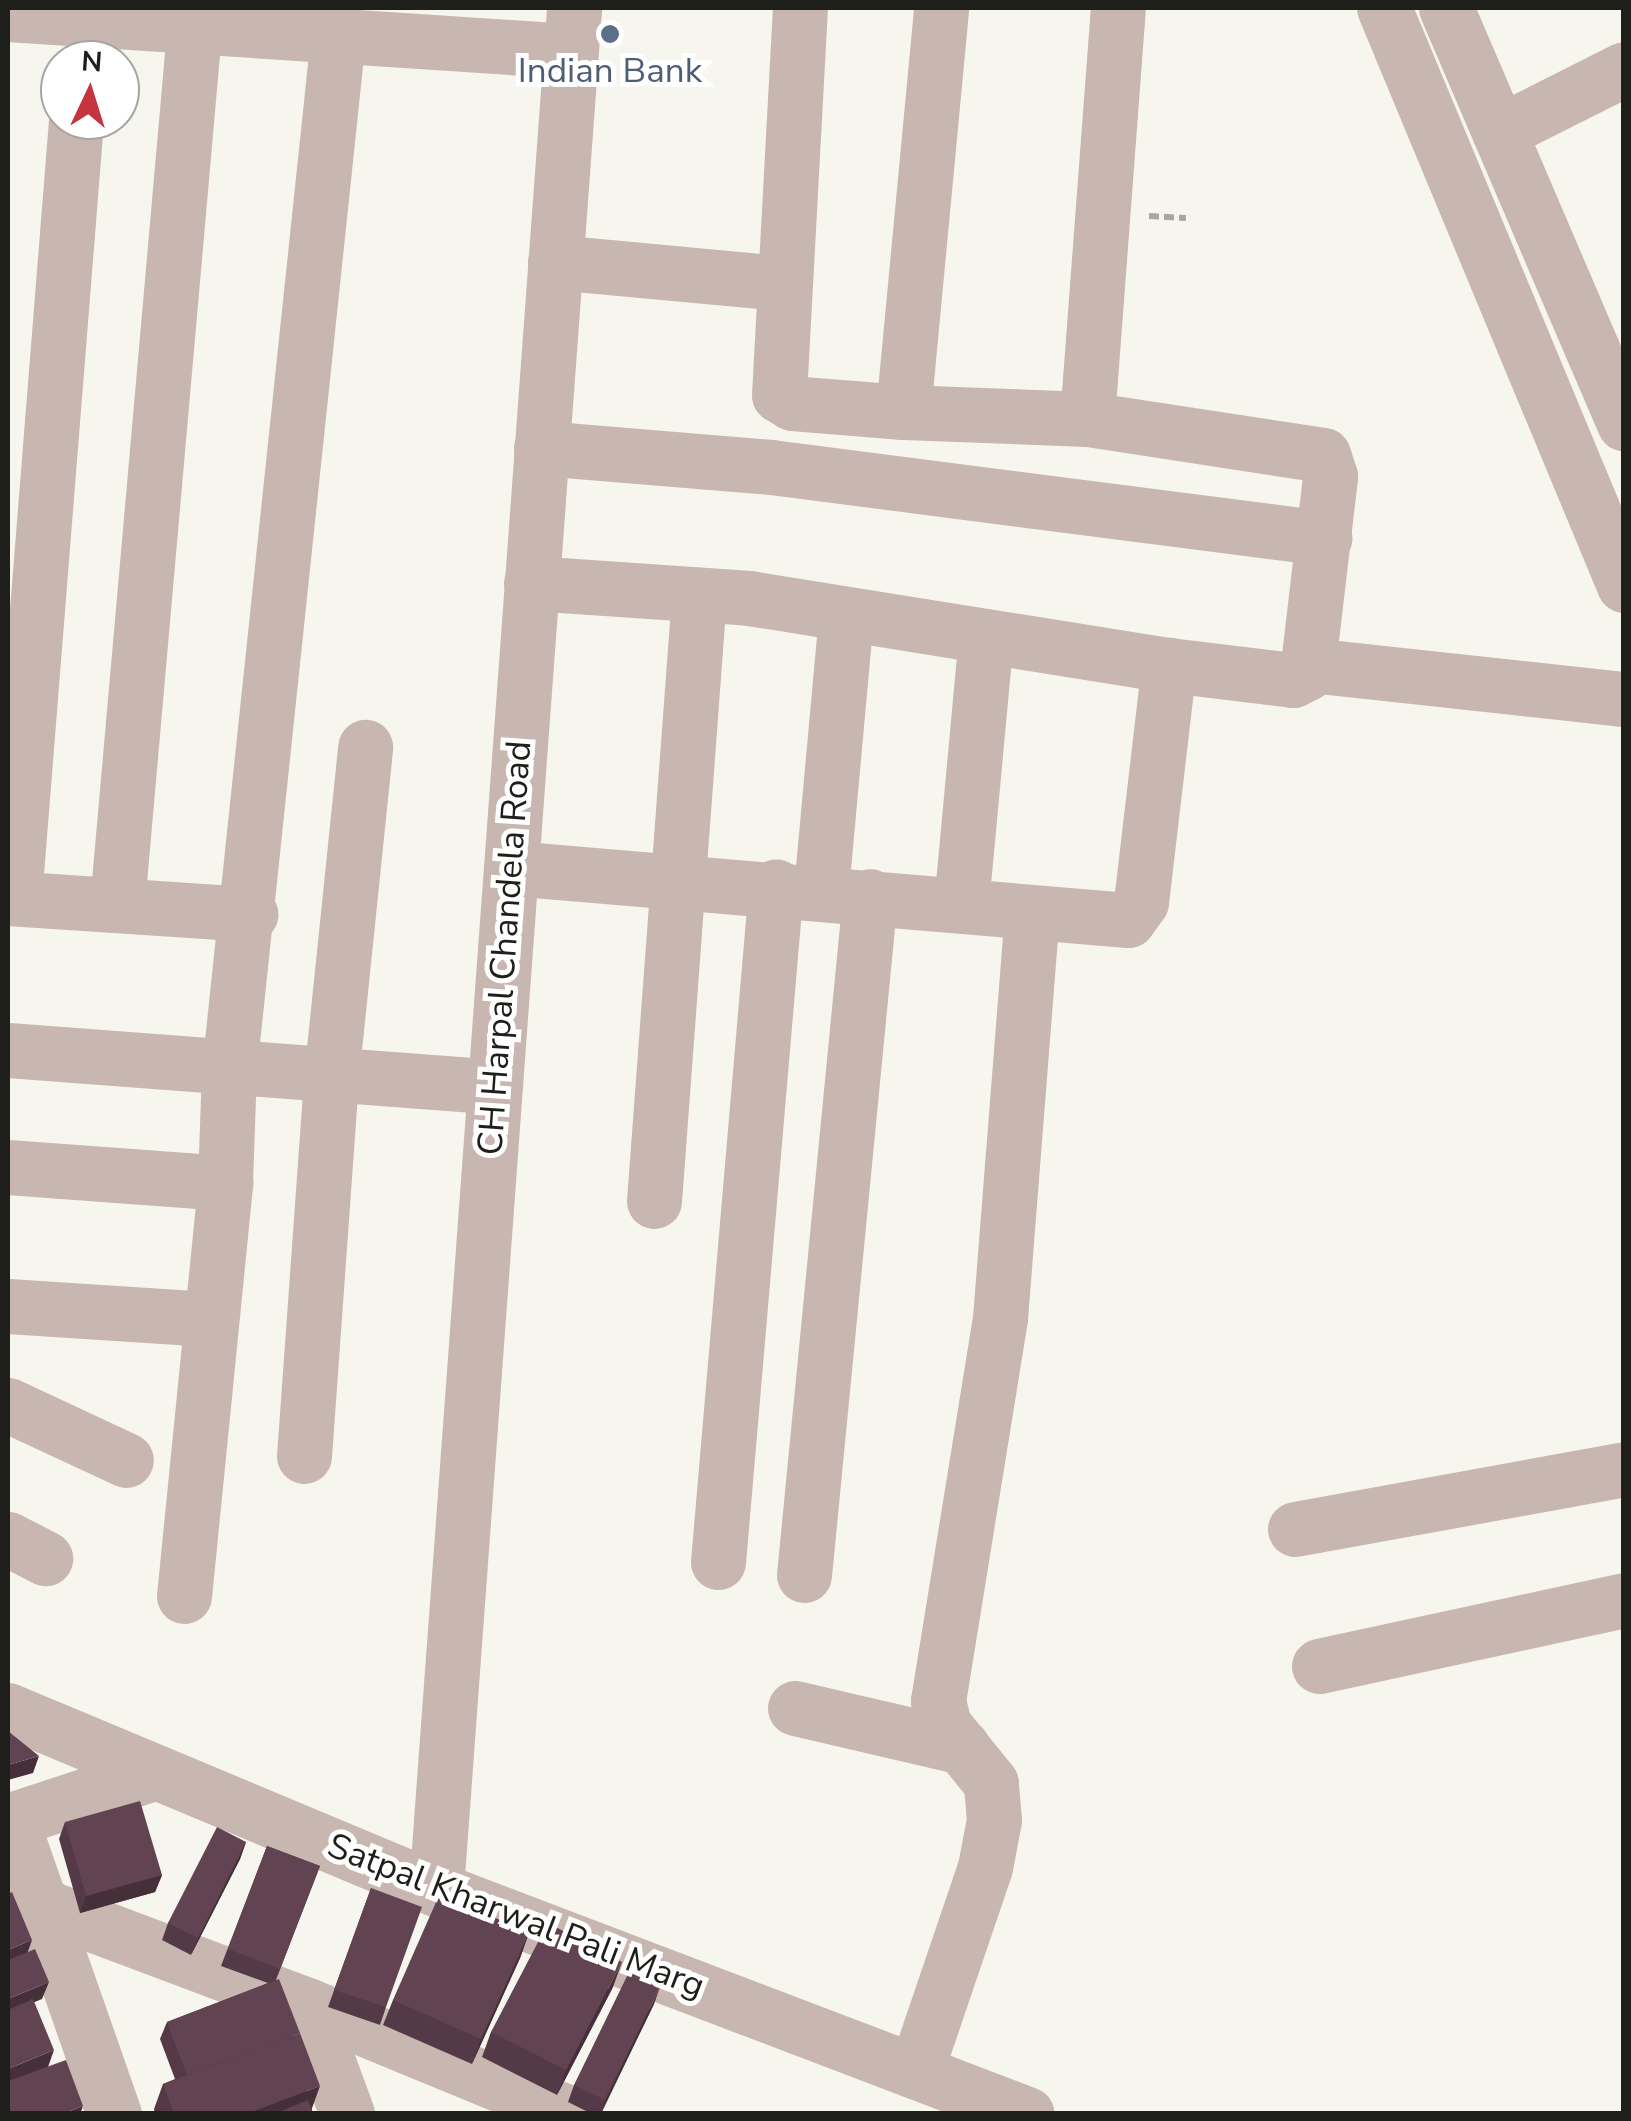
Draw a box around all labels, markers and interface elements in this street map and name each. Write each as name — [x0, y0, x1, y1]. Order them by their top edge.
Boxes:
marker: Indian Bank — [599, 23, 621, 45]
north arrow — [40, 40, 140, 140]
text: N — [80, 42, 104, 82]
place label: Indian Bank — [518, 50, 702, 92]
street label: CH Harpal Chandela Road — [470, 739, 540, 1157]
street label: Satpal Kharwal Pali Marg — [322, 1825, 710, 2007]

